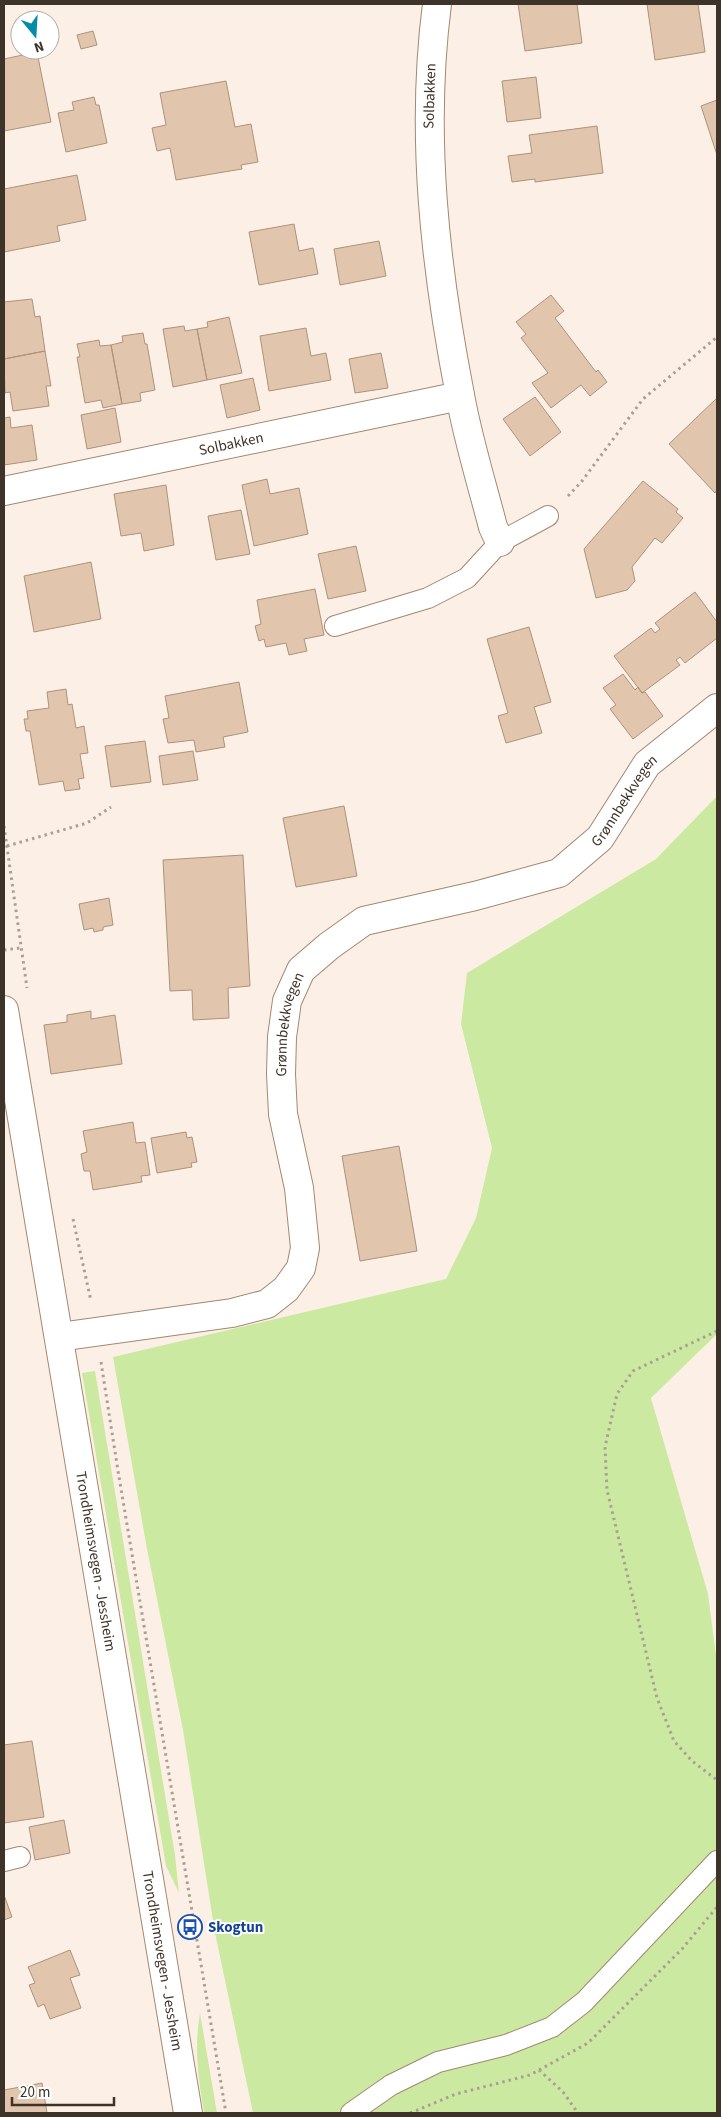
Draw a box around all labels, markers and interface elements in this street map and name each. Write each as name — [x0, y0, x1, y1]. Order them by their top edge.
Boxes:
north arrow — [10, 10, 60, 60]
text: N — [31, 35, 46, 57]
street label: Solbakken — [418, 63, 442, 129]
street label: Solbakken — [197, 427, 266, 461]
street label: Grønnbekkvegen — [587, 749, 662, 852]
street label: Grønnbekkvegen — [270, 969, 309, 1077]
street label: Trondheimsvegen - Jessheim — [71, 1470, 121, 1653]
street label: Trondheimsvegen - Jessheim — [137, 1869, 188, 2052]
bus stop icon: Skogtun — [177, 1914, 203, 1940]
place label: Skogtun — [208, 1917, 263, 1938]
scale bar — [12, 2074, 115, 2106]
text: 20 m — [20, 2082, 50, 2103]

